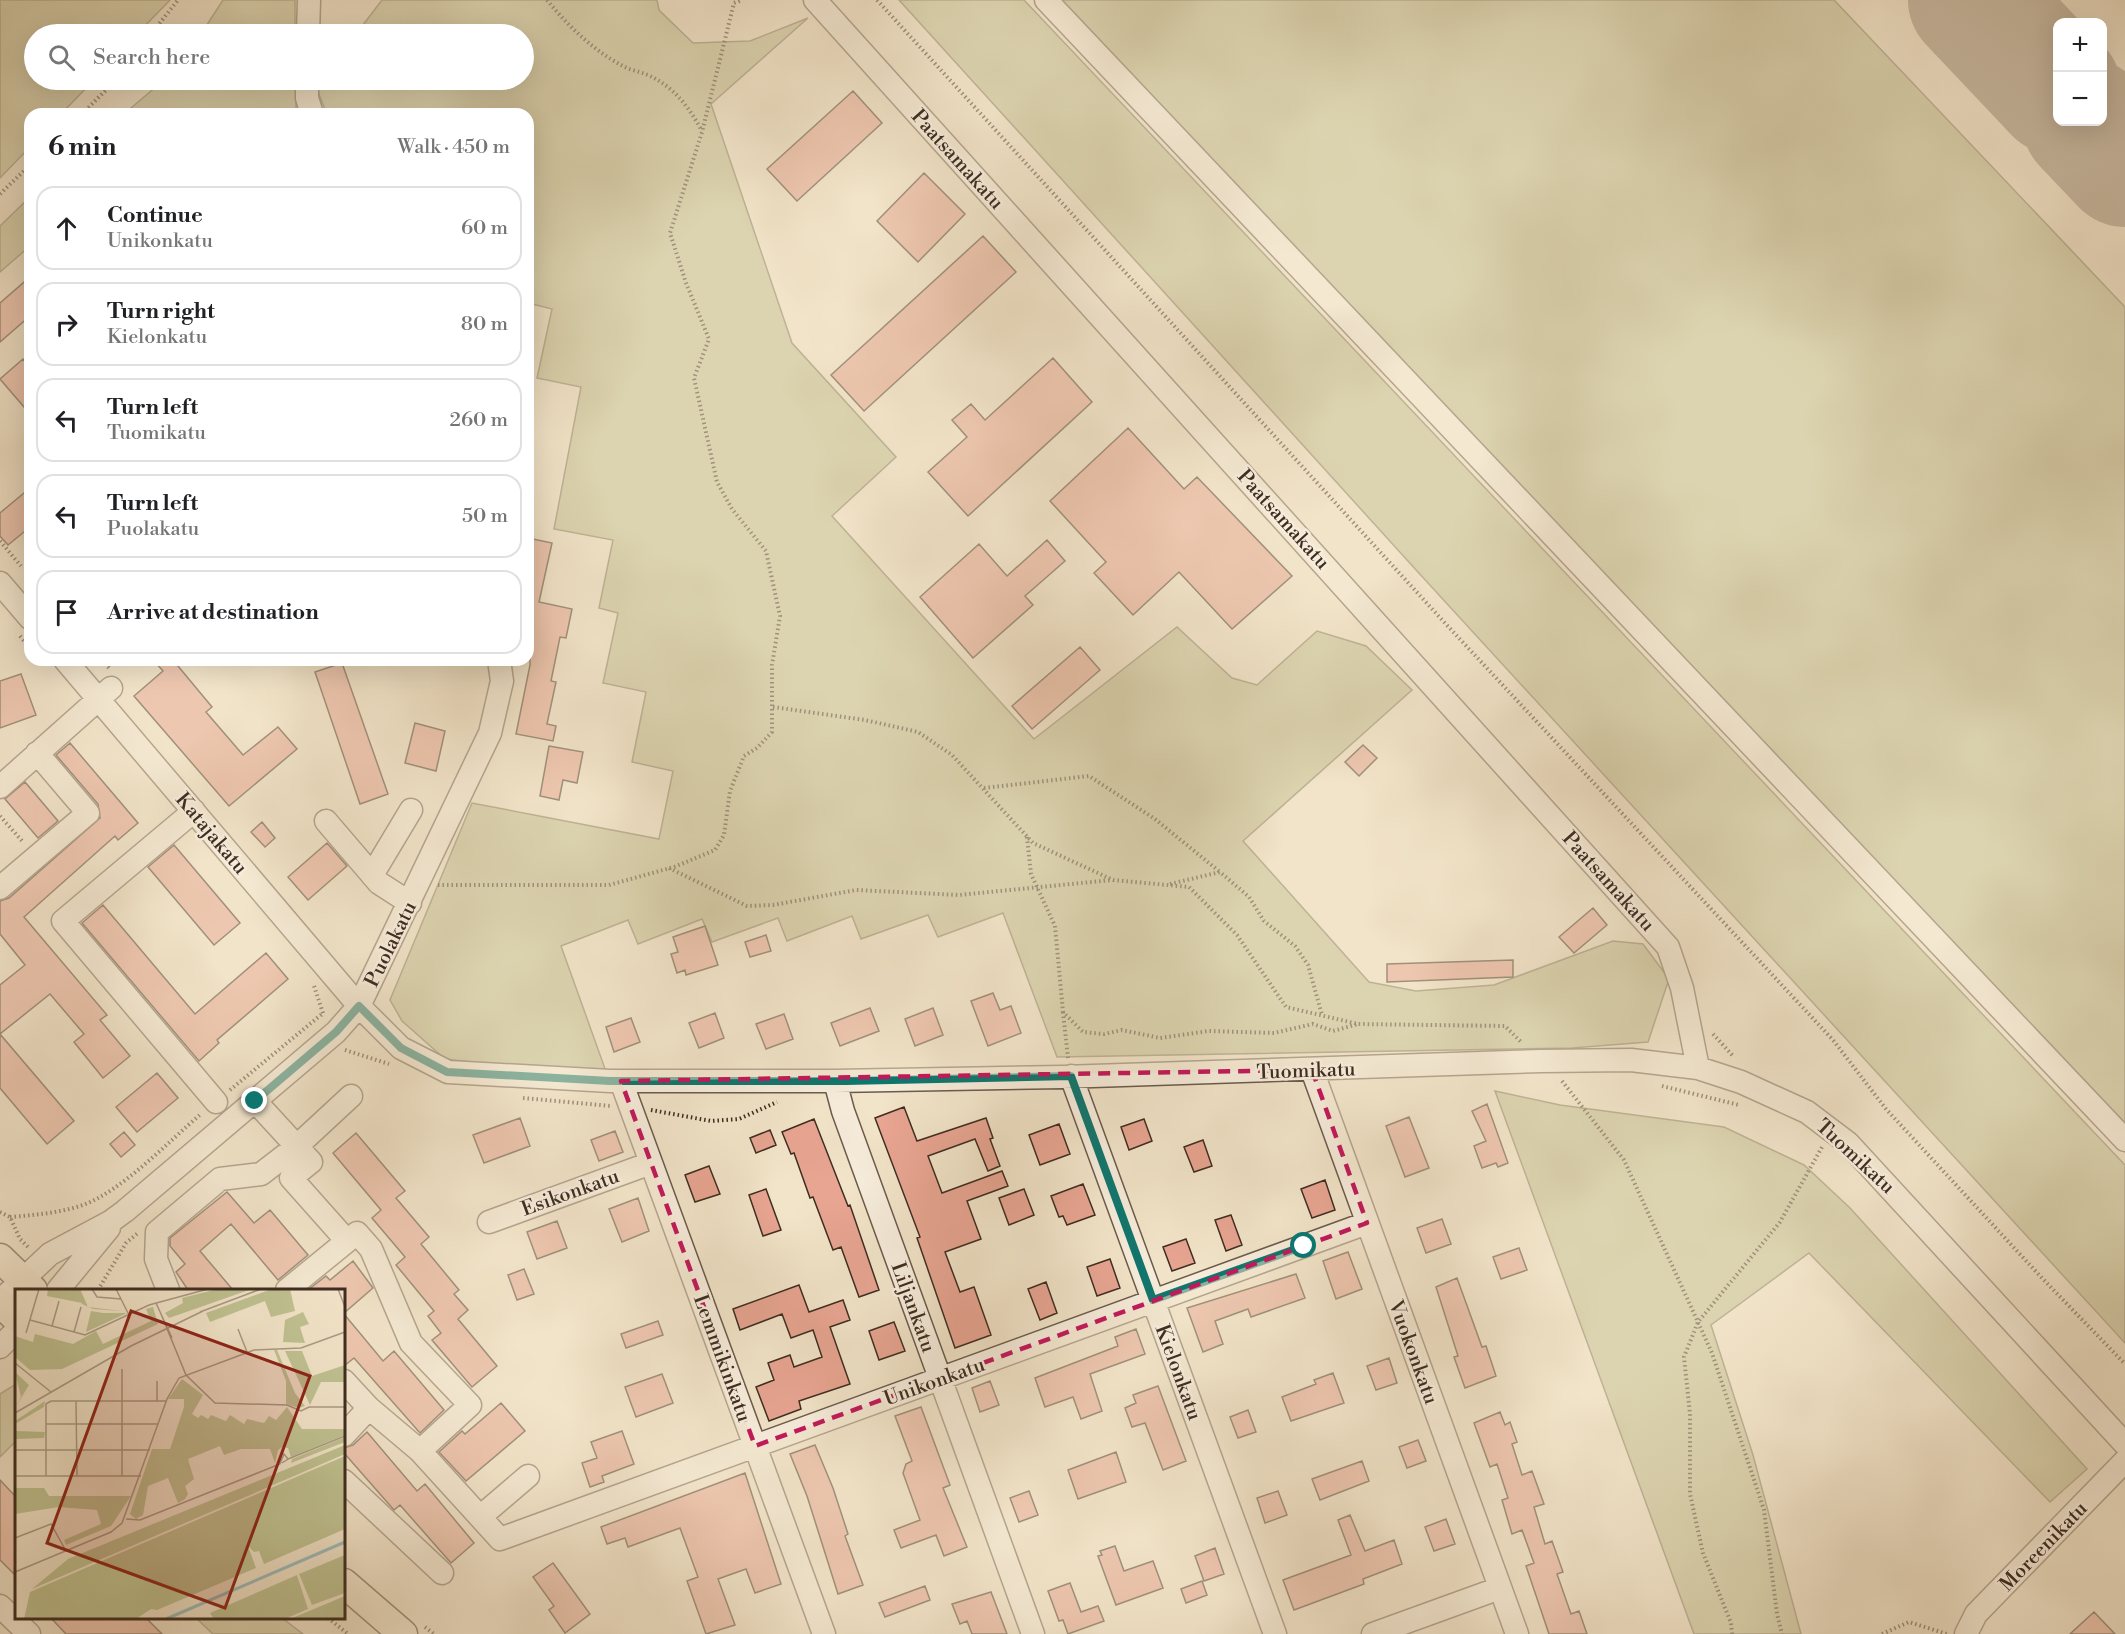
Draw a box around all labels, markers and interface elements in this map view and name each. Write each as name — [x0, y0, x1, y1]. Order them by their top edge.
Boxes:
map controls — [2053, 18, 2107, 126]
button: + — [2053, 18, 2107, 72]
search box — [24, 24, 534, 90]
icon: search — [45, 41, 78, 74]
text: Search here — [93, 44, 210, 71]
button: − — [2053, 72, 2107, 126]
street label: Paatsamakatu — [905, 105, 1009, 216]
text: 6 min — [48, 131, 116, 163]
text: Walk · 450 m — [397, 135, 510, 160]
text: Continue — [107, 202, 203, 229]
icon: ahead — [50, 212, 83, 245]
text: 60 m — [461, 216, 508, 241]
text: Unikonkatu — [107, 229, 213, 254]
text: Turn right — [107, 298, 215, 325]
icon: right — [50, 308, 83, 341]
text: 80 m — [461, 312, 508, 337]
text: Kielonkatu — [107, 325, 207, 350]
text: Turn left — [107, 394, 198, 421]
icon: left — [50, 404, 83, 437]
text: 260 m — [450, 408, 508, 433]
text: Tuomikatu — [107, 421, 206, 446]
street label: Paatsamakatu — [1231, 465, 1335, 576]
text: Turn left — [107, 490, 198, 517]
icon: left — [50, 500, 83, 533]
text: 50 m — [462, 504, 508, 529]
text: Puolakatu — [107, 517, 199, 542]
icon: arrive — [50, 596, 83, 629]
text: Arrive at destination — [107, 599, 319, 626]
street label: Katajakatu — [169, 788, 253, 880]
street label: Paatsamakatu — [1556, 827, 1660, 938]
street label: Puolakatu — [360, 897, 423, 992]
street label: Tuomikatu — [1256, 1057, 1356, 1086]
route end — [241, 1087, 267, 1113]
street label: Tuomikatu — [1810, 1114, 1900, 1200]
street label: Esikonkatu — [518, 1164, 623, 1223]
route start — [1290, 1232, 1316, 1258]
street label: Liljankatu — [885, 1259, 941, 1357]
inset map — [15, 1289, 345, 1619]
street label: Lemmikinkatu — [687, 1291, 756, 1426]
street label: Vuokonkatu — [1382, 1296, 1443, 1409]
street label: Kielonkatu — [1149, 1321, 1207, 1424]
street label: Unikonkatu — [881, 1352, 989, 1412]
street label: Moreenikatu — [1995, 1496, 2094, 1597]

